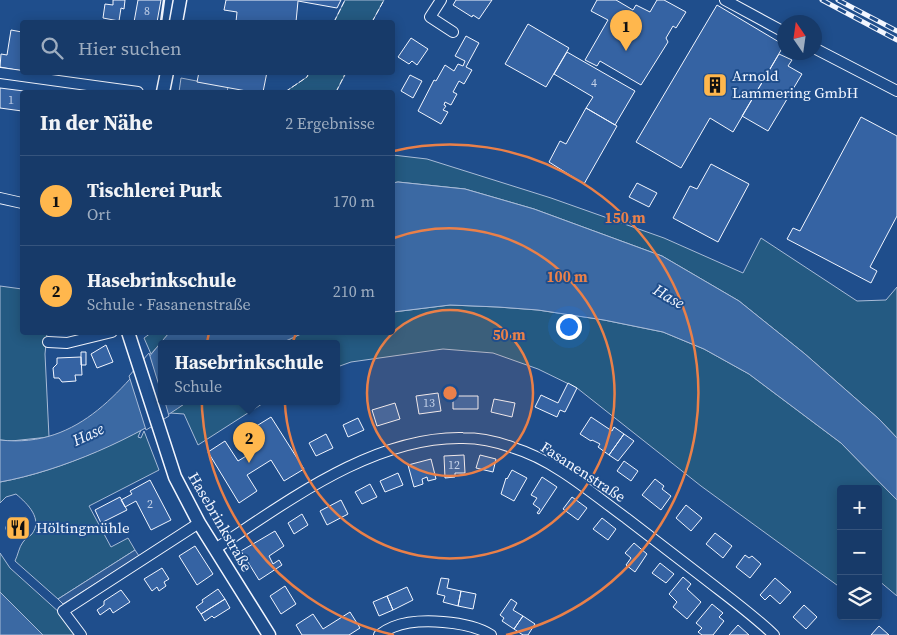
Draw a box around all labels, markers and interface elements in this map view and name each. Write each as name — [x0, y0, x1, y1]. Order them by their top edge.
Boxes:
house number: 8 — [144, 3, 150, 19]
pin: 1 — [610, 10, 642, 51]
north arrow — [777, 15, 822, 60]
search box — [20, 20, 395, 75]
icon: search — [38, 34, 66, 62]
text: Hier suchen — [78, 35, 182, 61]
place label: Arnold Lammering GmbH — [732, 65, 858, 103]
building icon: Arnold Lammering GmbH — [702, 72, 728, 98]
house number: 4 — [591, 75, 597, 91]
house number: 1 — [8, 92, 14, 108]
text: In der Nähe — [40, 108, 153, 137]
text: 2 Ergebnisse — [285, 112, 375, 134]
text: Tischlerei Purk — [87, 177, 222, 203]
text: 1 — [52, 190, 60, 212]
text: 170 m — [333, 190, 375, 212]
text: Ort — [87, 203, 111, 225]
text: 150 m — [604, 207, 646, 228]
text: 100 m — [546, 266, 588, 287]
text: Hasebrinkschule — [87, 267, 236, 293]
water label: Hase — [649, 278, 689, 314]
text: 2 — [52, 280, 60, 302]
text: 210 m — [333, 280, 375, 302]
text: Schule · Fasanenstraße — [87, 293, 251, 315]
your location — [556, 314, 582, 340]
text: 50 m — [492, 324, 526, 345]
popup — [158, 340, 340, 405]
text: Hasebrinkschule — [174, 349, 324, 375]
text: Schule — [174, 375, 222, 397]
centre of rings — [441, 384, 459, 402]
house number: 13 — [423, 395, 435, 411]
water label: Hase — [68, 417, 108, 451]
pin: 2 — [233, 422, 265, 463]
street label: Fasanenstraße — [537, 436, 630, 507]
house number: 12 — [448, 457, 460, 473]
street label: Hasebrinkstraße — [183, 468, 258, 576]
map controls — [837, 485, 882, 620]
button: + — [837, 485, 882, 530]
house number: 2 — [147, 496, 153, 512]
restaurant icon: Höltingmühle — [5, 515, 31, 541]
place label: Höltingmühle — [36, 517, 130, 538]
button: − — [837, 530, 882, 575]
button: layers — [837, 575, 882, 620]

